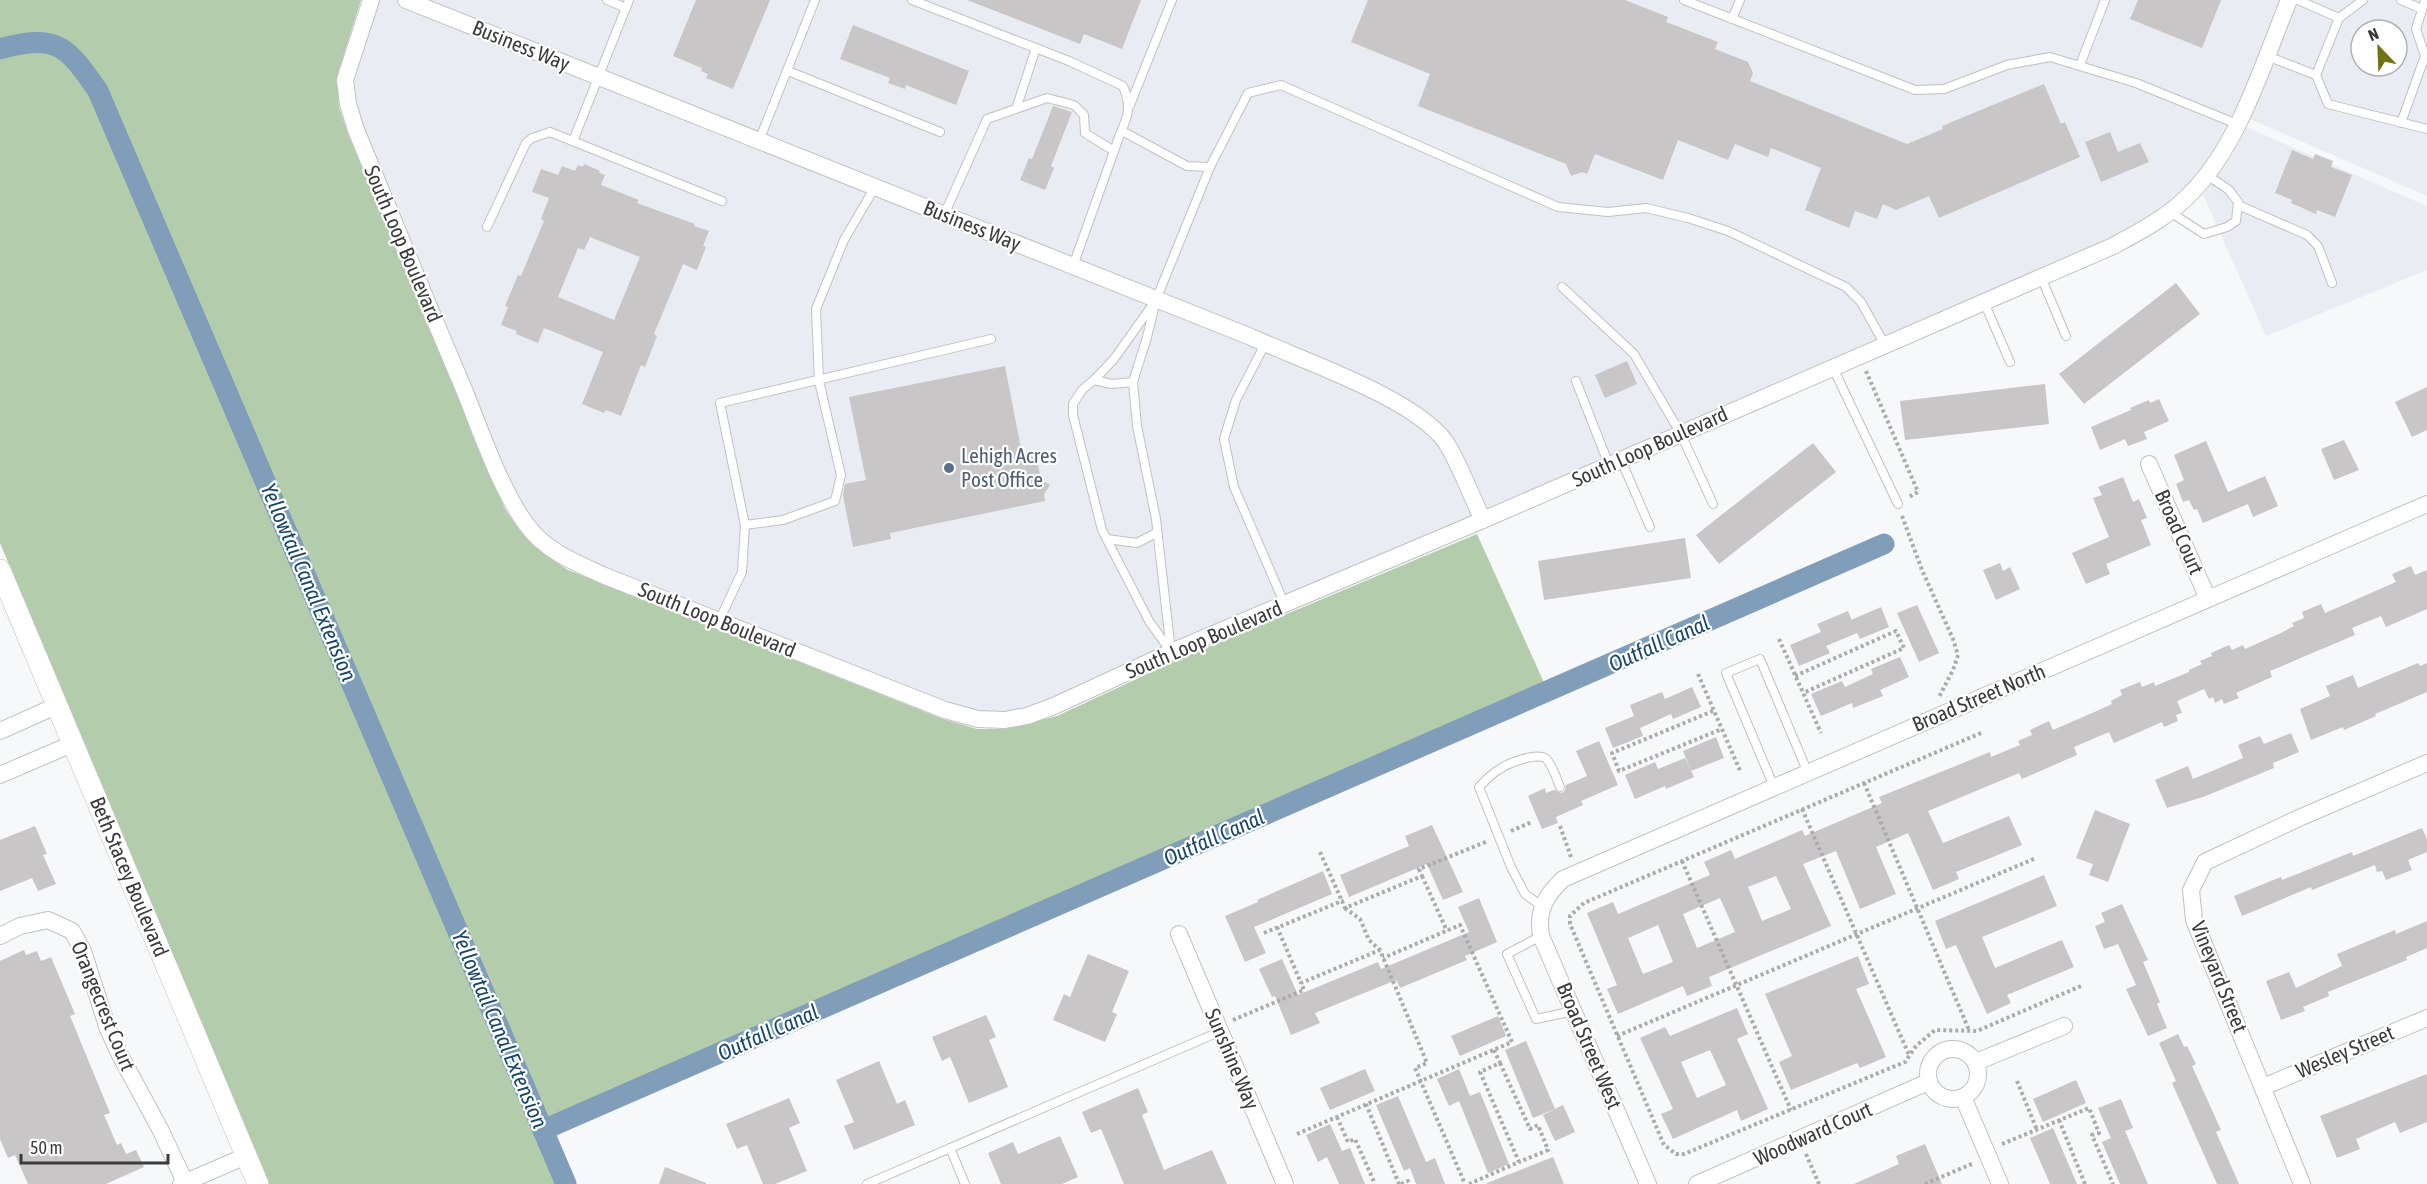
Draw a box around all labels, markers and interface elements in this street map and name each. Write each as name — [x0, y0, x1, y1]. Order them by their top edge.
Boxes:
street label: Business Way — [469, 15, 574, 76]
north arrow — [2349, 18, 2409, 78]
text: N — [2365, 24, 2381, 44]
street label: South Loop Boulevard — [360, 162, 448, 325]
street label: Business Way — [920, 195, 1025, 256]
street label: South Loop Boulevard — [1568, 401, 1731, 491]
place label: Lehigh Acres Post Office — [961, 443, 1057, 491]
marker: Lehigh Acres Post Office — [942, 461, 956, 475]
water label: Yellowtail Canal Extension — [256, 479, 363, 685]
street label: Broad Court — [2151, 486, 2209, 578]
street label: South Loop Boulevard — [635, 577, 800, 662]
street label: South Loop Boulevard — [1122, 595, 1285, 683]
water label: Outfall Canal — [1605, 609, 1713, 677]
street label: Broad Street North — [1909, 658, 2049, 736]
street label: Beth Stacey Boulevard — [86, 793, 174, 960]
water label: Outfall Canal — [1160, 803, 1268, 871]
street label: Vineyard Street — [2187, 917, 2253, 1036]
water label: Yellowtail Canal Extension — [447, 926, 554, 1132]
street label: Orangecrest Court — [67, 937, 141, 1074]
street label: Broad Street West — [1552, 979, 1627, 1113]
water label: Outfall Canal — [714, 998, 822, 1066]
street label: Sunshine Way — [1201, 1005, 1265, 1113]
street label: Wesley Street — [2292, 1020, 2397, 1082]
street label: Woodward Court — [1750, 1096, 1875, 1170]
scale bar — [21, 1127, 168, 1165]
text: 50 m — [30, 1137, 62, 1158]

